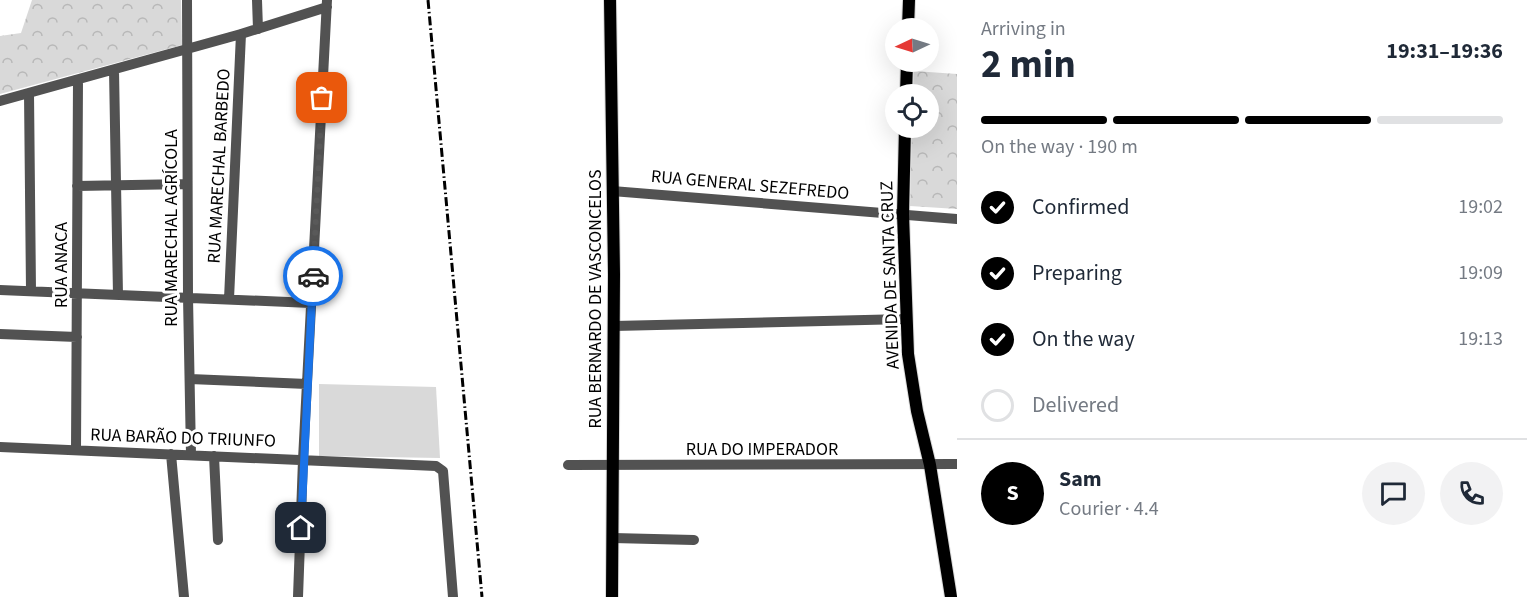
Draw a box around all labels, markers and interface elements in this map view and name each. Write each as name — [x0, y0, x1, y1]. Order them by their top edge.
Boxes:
text: Arriving in — [981, 15, 1066, 43]
north arrow — [885, 18, 939, 72]
map controls — [885, 18, 939, 138]
text: 19:31–19:36 — [1386, 35, 1503, 67]
text: 2 min — [981, 37, 1076, 93]
street label: RUA MARECHAL BARBEDO — [201, 68, 237, 264]
pin — [296, 72, 347, 123]
icon: bag — [305, 81, 338, 114]
button: locate — [885, 84, 939, 138]
street label: RUA MARECHAL AGRÍCOLA — [159, 129, 184, 327]
text: On the way · 190 m — [981, 133, 1138, 161]
street label: RUA GENERAL SEZEFREDO — [650, 164, 850, 206]
street label: RUA BERNARDO DE VASCONCELOS — [583, 169, 608, 429]
street label: AVENIDA DE SANTA CRUZ — [874, 180, 906, 370]
icon: check — [981, 191, 1014, 224]
text: Confirmed — [1032, 191, 1129, 223]
text: 19:02 — [1458, 193, 1503, 221]
street label: RUA ANACA — [49, 222, 74, 308]
courier — [283, 246, 343, 306]
icon: check — [981, 257, 1014, 290]
text: Preparing — [1032, 257, 1122, 289]
text: 19:09 — [1458, 259, 1503, 287]
icon: car — [297, 260, 330, 293]
icon: check — [981, 323, 1014, 356]
text: On the way — [1032, 323, 1135, 355]
text: 19:13 — [1458, 325, 1503, 353]
text: Delivered — [1032, 389, 1119, 421]
street label: RUA BARÃO DO TRIUNFO — [90, 422, 276, 454]
street label: RUA DO IMPERADOR — [686, 437, 838, 462]
button: chat — [1362, 462, 1425, 525]
button: phone — [1440, 462, 1503, 525]
text: Sam — [1059, 463, 1102, 495]
text: S — [1006, 477, 1019, 509]
text: Courier · 4.4 — [1059, 495, 1159, 523]
pin — [275, 502, 326, 553]
icon: home — [284, 511, 317, 544]

